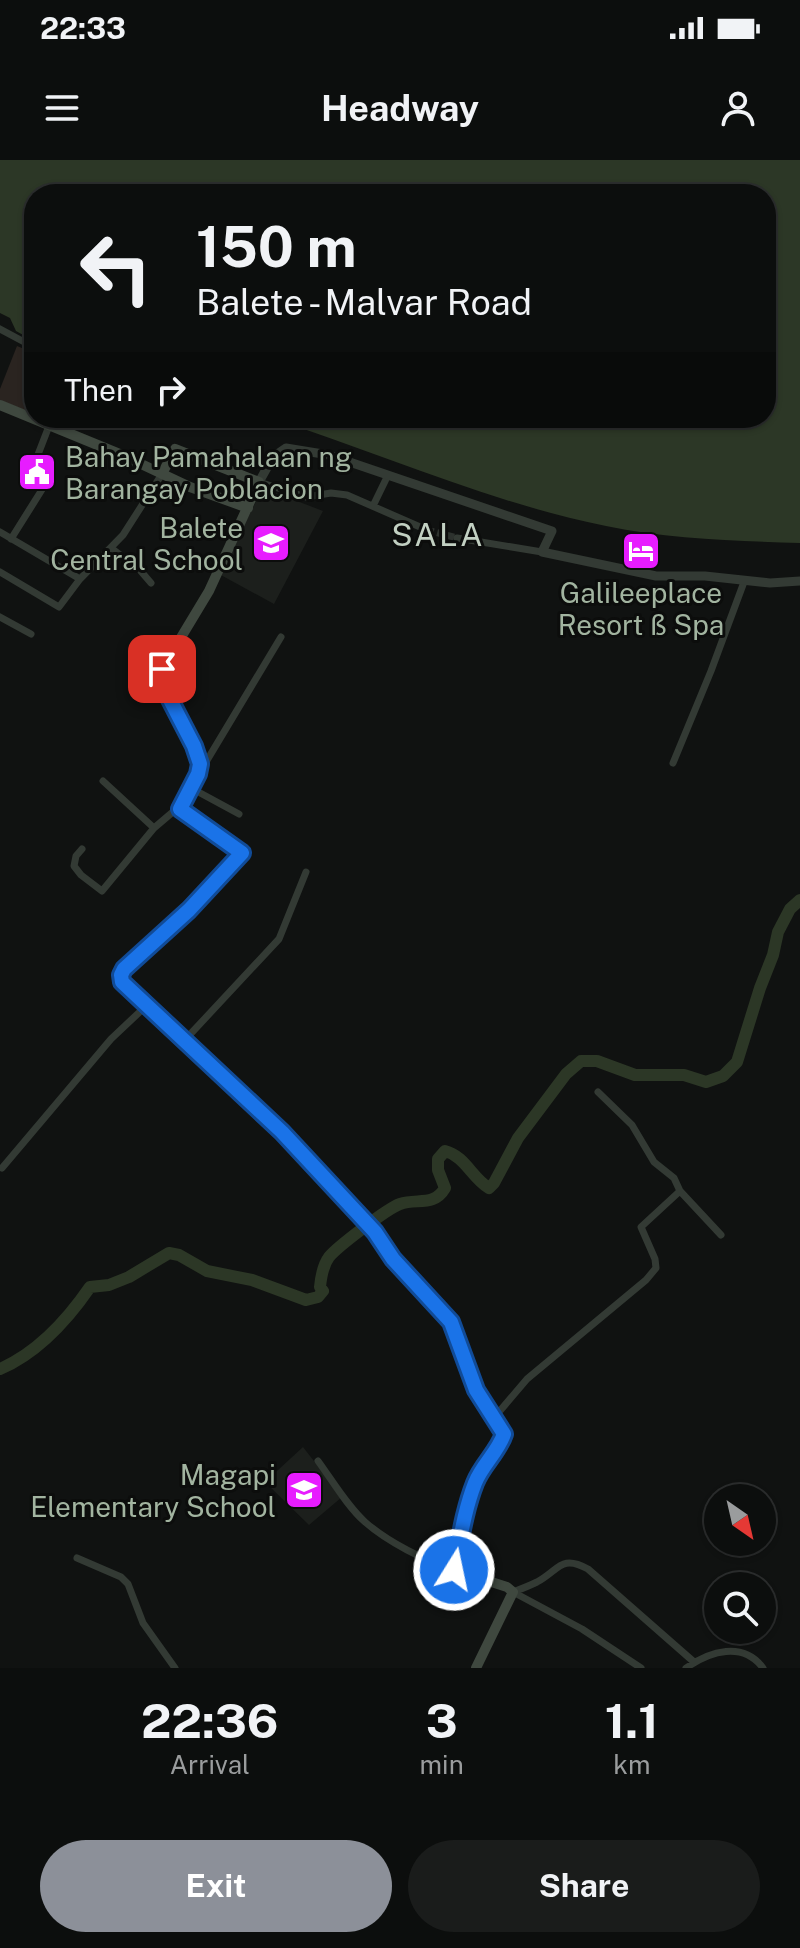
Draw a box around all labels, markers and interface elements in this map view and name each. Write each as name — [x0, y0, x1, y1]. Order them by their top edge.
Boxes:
text: 22:33 — [40, 10, 126, 46]
icon: menu — [40, 86, 84, 130]
icon: person — [716, 86, 760, 130]
text: Headway — [321, 87, 479, 129]
text: 150 m — [196, 214, 357, 280]
icon: left — [64, 216, 168, 320]
text: Balete - Malvar Road — [196, 281, 532, 323]
icon: right — [149, 368, 193, 412]
text: Then — [64, 372, 133, 408]
place label: Bahay Pamahalaan ng Barangay Poblacion — [65, 440, 352, 505]
public building icon: Bahay Pamahalaan ng Barangay Poblacion — [16, 451, 58, 493]
place label: Balete Central School — [50, 511, 243, 576]
district label: SALA — [391, 516, 485, 553]
school or university icon: Balete Central School — [250, 522, 292, 564]
hotel icon: Galileeplace Resort ß Spa — [620, 530, 662, 572]
place label: Galileeplace Resort ß Spa — [558, 576, 724, 641]
pin — [128, 635, 196, 703]
icon: arrive — [140, 647, 184, 691]
place label: Magapi Elementary School — [30, 1458, 276, 1523]
school or university icon: Magapi Elementary School — [283, 1469, 325, 1511]
north arrow — [704, 1484, 776, 1556]
map controls — [704, 1484, 776, 1644]
position arrow — [412, 1528, 496, 1612]
button: search — [704, 1572, 776, 1644]
text: 22:36 — [141, 1692, 278, 1749]
text: 3 — [426, 1692, 458, 1749]
text: 1.1 — [605, 1692, 659, 1749]
text: Arrival — [170, 1749, 250, 1780]
text: min — [420, 1749, 464, 1780]
text: km — [613, 1749, 650, 1780]
button: Exit — [40, 1840, 392, 1932]
button: Share — [408, 1840, 760, 1932]

